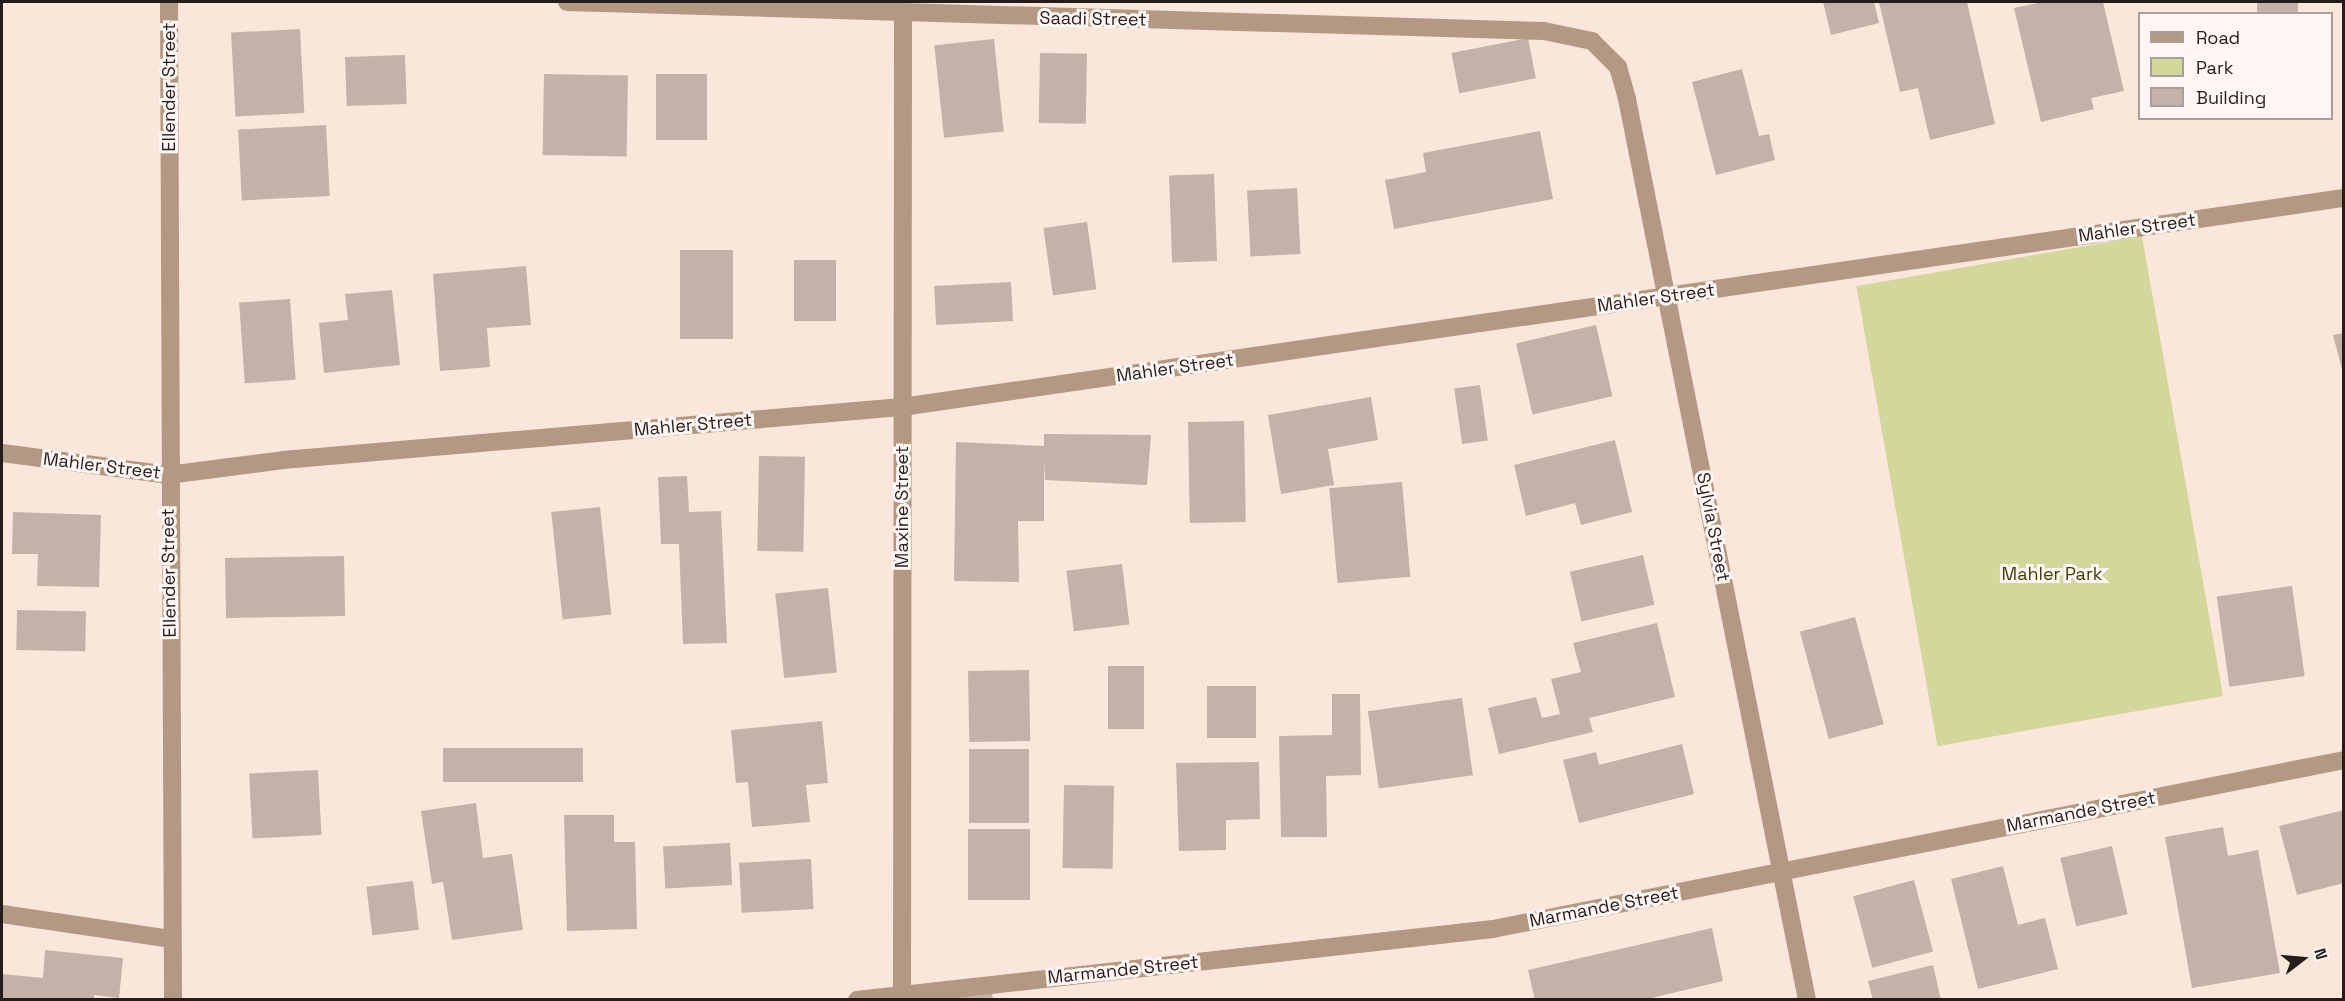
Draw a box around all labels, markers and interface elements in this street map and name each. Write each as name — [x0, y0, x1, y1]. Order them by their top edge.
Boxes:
street label: Saadi Street — [1039, 7, 1147, 31]
legend — [2138, 12, 2333, 120]
street label: Ellender Street — [158, 22, 180, 152]
text: Road — [2196, 26, 2240, 49]
text: Park — [2196, 56, 2233, 79]
text: Building — [2196, 86, 2266, 109]
street label: Mahler Street — [2077, 209, 2197, 247]
street label: Mahler Street — [1596, 279, 1716, 317]
street label: Mahler Street — [1115, 349, 1235, 387]
street label: Mahler Street — [633, 409, 753, 441]
street label: Maxine Street — [891, 446, 913, 568]
street label: Mahler Street — [42, 448, 162, 484]
street label: Sylvia Street — [1692, 471, 1734, 583]
street label: Ellender Street — [157, 508, 181, 638]
park label: Mahler Park — [2002, 563, 2102, 585]
street label: Marmande Street — [2005, 787, 2157, 837]
street label: Marmande Street — [1528, 882, 1680, 932]
north arrow — [2273, 929, 2333, 989]
text: N — [2309, 946, 2332, 962]
street label: Marmande Street — [1047, 951, 1199, 989]

